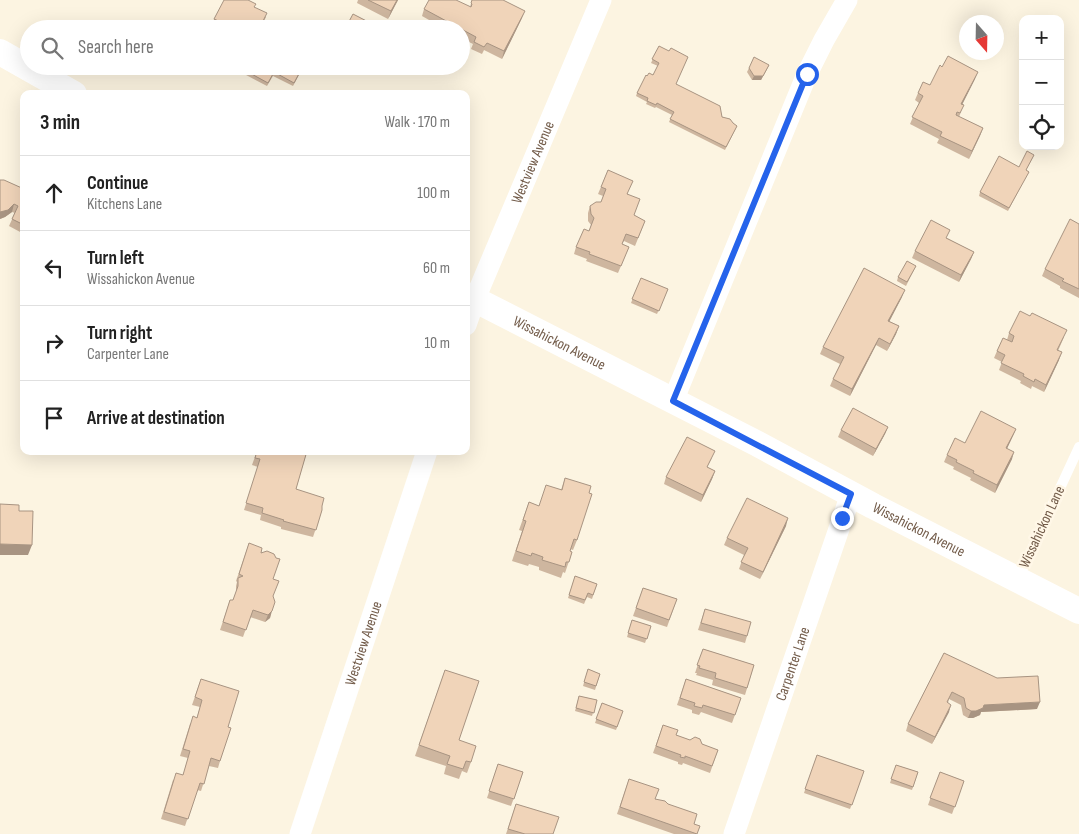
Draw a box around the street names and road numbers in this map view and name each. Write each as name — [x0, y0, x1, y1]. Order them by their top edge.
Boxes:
street label: Westview Avenue — [507, 118, 558, 206]
street label: Wissahickon Avenue — [510, 311, 609, 374]
street label: Wissahickon Lane — [1015, 483, 1069, 571]
street label: Wissahickon Avenue — [869, 498, 968, 561]
street label: Westview Avenue — [340, 599, 386, 688]
street label: Carpenter Lane — [771, 624, 814, 703]

